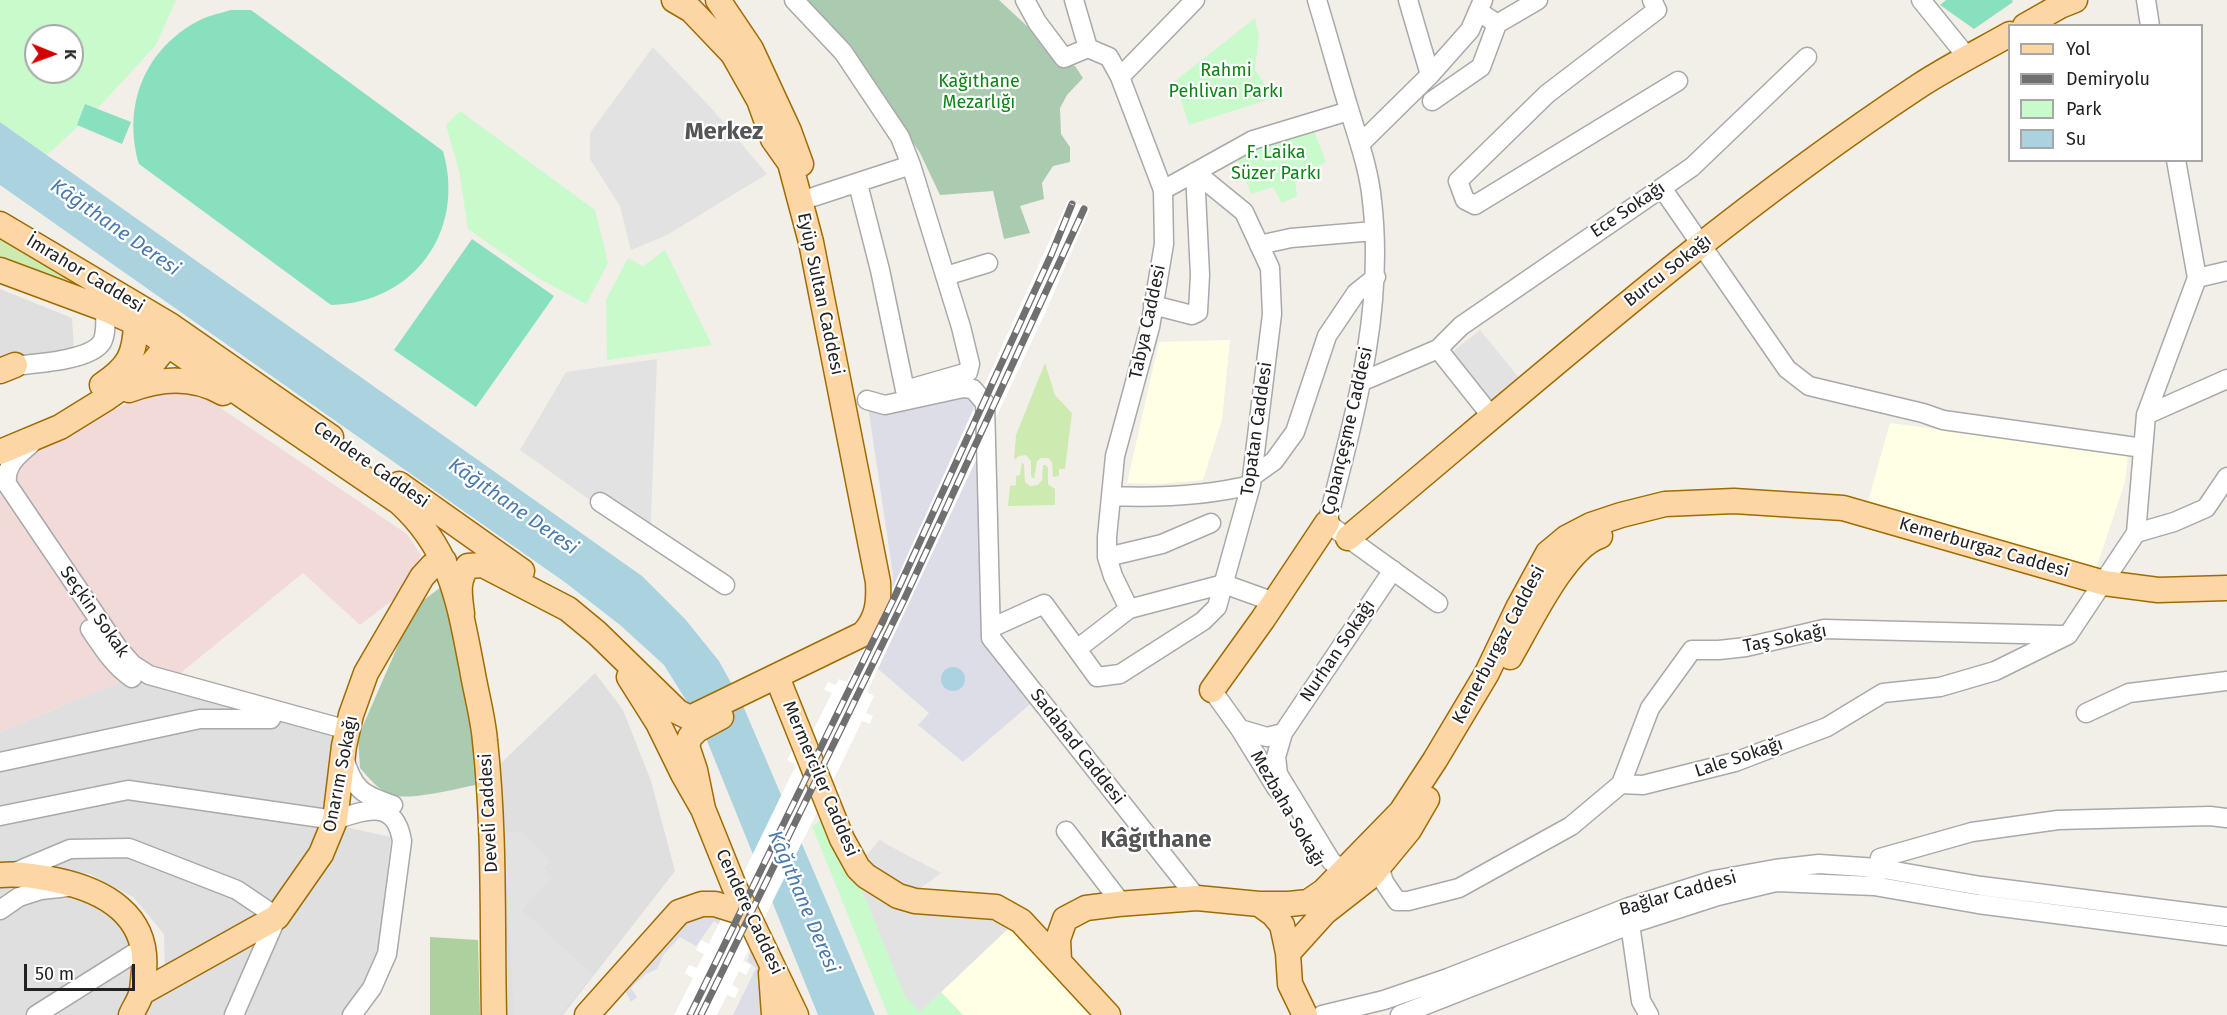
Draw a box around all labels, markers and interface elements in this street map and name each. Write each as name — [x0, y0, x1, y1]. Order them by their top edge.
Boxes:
north arrow — [24, 24, 84, 84]
legend — [2008, 24, 2203, 162]
text: Yol — [2066, 38, 2091, 60]
text: K — [61, 49, 80, 60]
park label: Rahmi Pehlivan Parkı — [1169, 60, 1283, 103]
text: Demiryolu — [2066, 68, 2150, 90]
park label: Kağıthane Mezarlığı — [938, 71, 1020, 113]
text: Park — [2066, 98, 2101, 120]
district label: Merkez — [685, 118, 763, 146]
text: Su — [2066, 128, 2086, 150]
park label: F. Laika Süzer Parkı — [1231, 142, 1321, 184]
water label: Kâğıthane Deresi — [46, 174, 184, 282]
street label: Ece Sokağı — [1587, 177, 1669, 243]
street label: Eyüp Sultan Caddesi — [792, 211, 848, 377]
street label: İmrahor Caddesi — [22, 230, 148, 318]
street label: Burcu Sokağı — [1620, 230, 1716, 312]
street label: Tabya Caddesi — [1125, 263, 1171, 381]
street label: Çobançeşme Caddesi — [1318, 345, 1378, 517]
street label: Topatan Caddesi — [1237, 361, 1277, 497]
street label: Cendere Caddesi — [309, 417, 433, 513]
water label: Kâğıthane Deresi — [444, 453, 582, 561]
street label: Kemerburgaz Caddesi — [1896, 513, 2072, 583]
street label: Seçkin Sokak — [55, 562, 133, 662]
street label: Kemerburgaz Caddesi — [1448, 562, 1550, 728]
street label: Nurhan Sokağı — [1296, 596, 1380, 706]
street label: Taş Sokağı — [1741, 620, 1829, 658]
street label: Sadabad Caddesi — [1025, 685, 1129, 809]
street label: Mermerciler Caddesi — [777, 698, 863, 860]
street label: Onarım Sokağı — [319, 714, 363, 834]
street label: Lale Sokağı — [1692, 734, 1786, 782]
street label: Mezbaha Sokağı — [1245, 747, 1329, 871]
street label: Develi Caddesi — [475, 753, 503, 873]
district label: Kâğıthane — [1100, 826, 1212, 854]
water label: Kâğıthane Deresi — [762, 827, 844, 977]
street label: Cendere Caddesi — [710, 846, 788, 978]
street label: Bağlar Caddesi — [1617, 867, 1739, 921]
scale bar — [27, 952, 138, 990]
text: 50 m — [35, 963, 74, 985]

